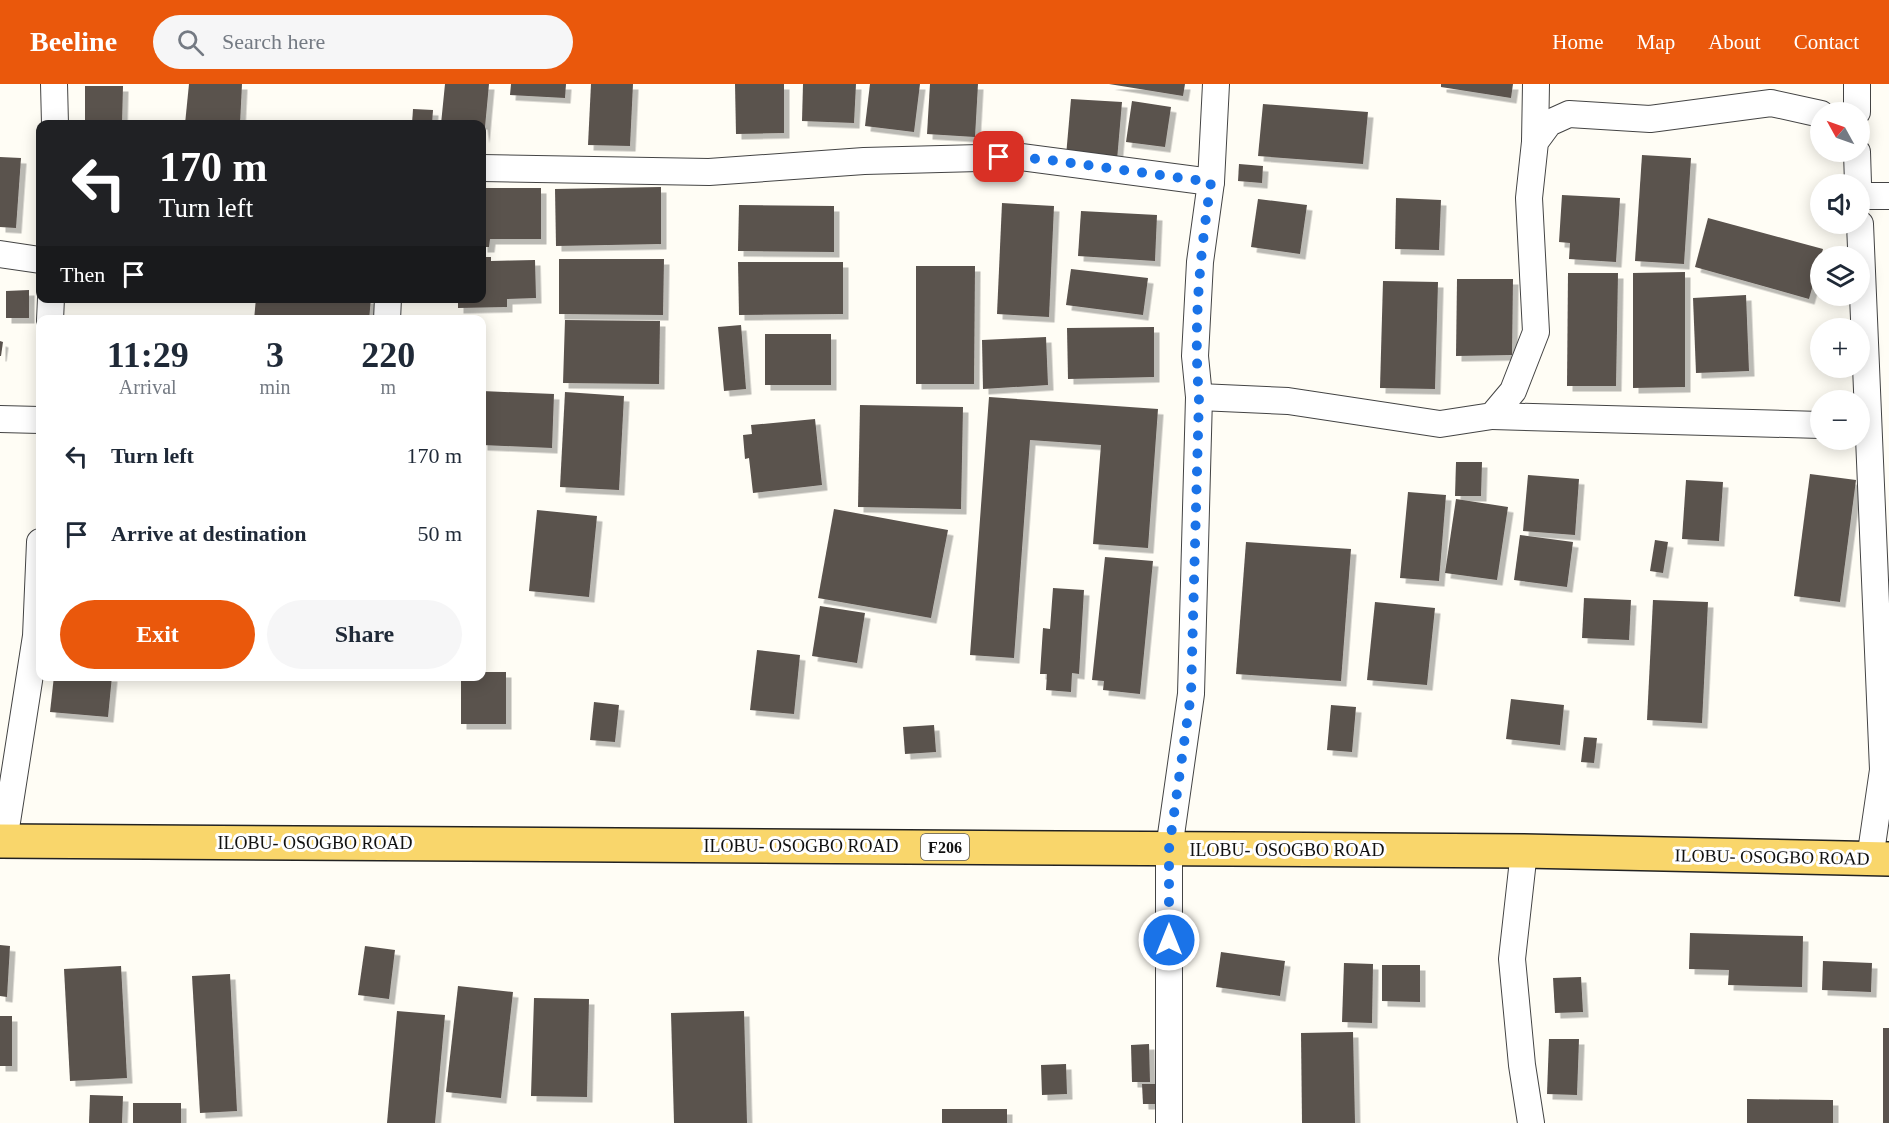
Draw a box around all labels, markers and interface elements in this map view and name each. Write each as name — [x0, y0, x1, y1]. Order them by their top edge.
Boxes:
search box — [153, 15, 573, 69]
text: Beeline — [30, 26, 117, 57]
icon: search — [174, 26, 207, 59]
text: Search here — [222, 29, 325, 54]
text: Home — [1552, 30, 1604, 54]
text: Map — [1637, 30, 1675, 54]
text: About — [1708, 30, 1761, 54]
text: Contact — [1794, 30, 1859, 54]
north arrow — [1810, 102, 1870, 162]
map controls — [1810, 102, 1870, 450]
pin — [973, 131, 1024, 182]
icon: arrive — [982, 140, 1015, 173]
icon: left — [60, 144, 138, 222]
text: 170 m — [159, 144, 268, 190]
button: sound — [1810, 174, 1870, 234]
text: Turn left — [159, 193, 253, 223]
button: layers — [1810, 246, 1870, 306]
icon: arrive — [117, 258, 150, 291]
text: Then — [60, 262, 105, 287]
button: + — [1810, 318, 1870, 378]
text: 11:29 — [107, 335, 189, 375]
text: 3 — [266, 335, 284, 375]
text: 220 — [361, 335, 415, 375]
text: Arrival — [119, 376, 177, 398]
text: min — [259, 376, 291, 398]
text: m — [380, 376, 396, 398]
button: − — [1810, 390, 1870, 450]
icon: left — [60, 440, 93, 473]
text: Turn left — [111, 443, 194, 468]
text: 170 m — [406, 443, 462, 468]
icon: arrive — [60, 518, 93, 551]
text: Arrive at destination — [111, 521, 307, 546]
text: 50 m — [417, 521, 462, 546]
button: Exit — [60, 600, 255, 669]
button: Share — [267, 600, 462, 669]
street label: ILOBU- OSOGBO ROAD — [217, 833, 413, 853]
road number: F206 — [921, 834, 969, 860]
street label: ILOBU- OSOGBO ROAD — [703, 836, 899, 856]
street label: ILOBU- OSOGBO ROAD — [1189, 840, 1385, 860]
street label: ILOBU- OSOGBO ROAD — [1674, 845, 1870, 869]
position arrow — [1137, 908, 1201, 972]

